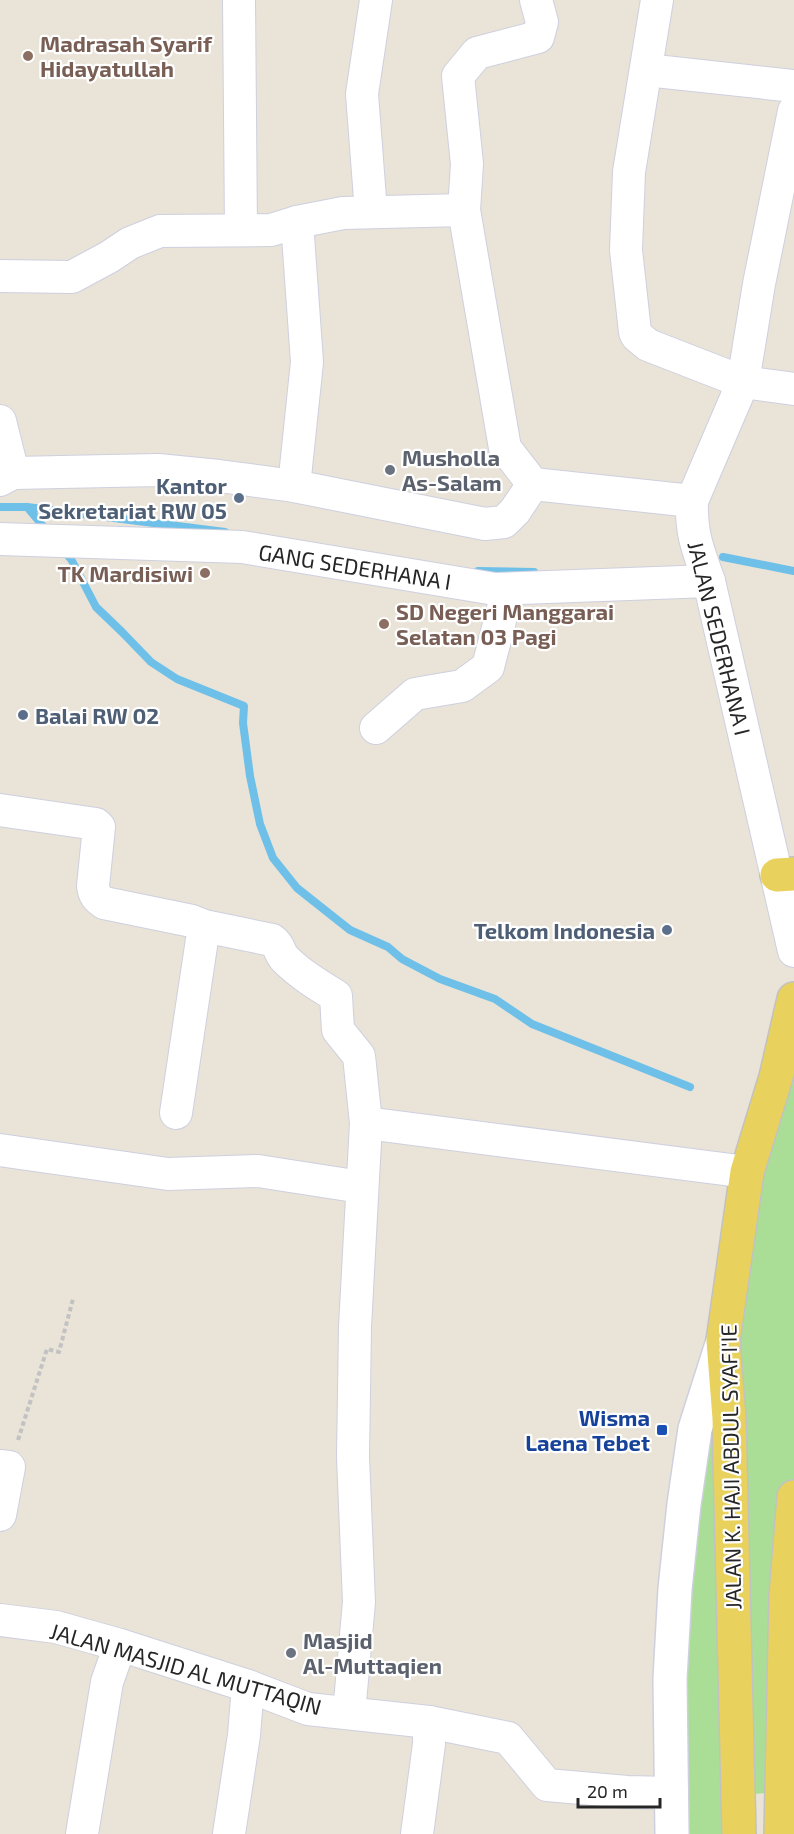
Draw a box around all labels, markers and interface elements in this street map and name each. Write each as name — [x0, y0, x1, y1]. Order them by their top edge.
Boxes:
place label: Madrasah Syarif Hidayatullah — [40, 30, 213, 82]
marker: Madrasah Syarif Hidayatullah — [21, 49, 35, 63]
place label: Musholla As-Salam — [402, 444, 502, 495]
marker: Musholla As-Salam — [383, 463, 397, 477]
place label: Kantor Sekretariat RW 05 — [38, 472, 228, 523]
marker: Kantor Sekretariat RW 05 — [232, 491, 246, 505]
street label: GANG SEDERHANA I — [257, 538, 453, 594]
street label: JALAN SEDERHANA I — [683, 538, 757, 738]
place label: TK Mardisiwi — [58, 560, 193, 586]
marker: TK Mardisiwi — [198, 566, 212, 580]
place label: SD Negeri Manggarai Selatan 03 Pagi — [396, 598, 614, 649]
marker: SD Negeri Manggarai Selatan 03 Pagi — [377, 617, 391, 631]
place label: Balai RW 02 — [35, 702, 159, 728]
marker: Balai RW 02 — [16, 708, 30, 722]
place label: Telkom Indonesia — [474, 917, 655, 943]
marker: Telkom Indonesia — [660, 923, 674, 937]
street label: JALAN K. HAJI ABDUL SYAFI'IE — [715, 1324, 745, 1610]
place label: Wisma Laena Tebet — [525, 1404, 650, 1455]
marker: Wisma Laena Tebet — [655, 1423, 669, 1437]
street label: JALAN MASJID AL MUTTAQIN — [47, 1617, 325, 1720]
place label: Masjid Al-Muttaqien — [303, 1627, 442, 1678]
marker: Masjid Al-Muttaqien — [284, 1646, 298, 1660]
scale bar — [578, 1771, 660, 1809]
text: 20 m — [587, 1780, 628, 1802]

